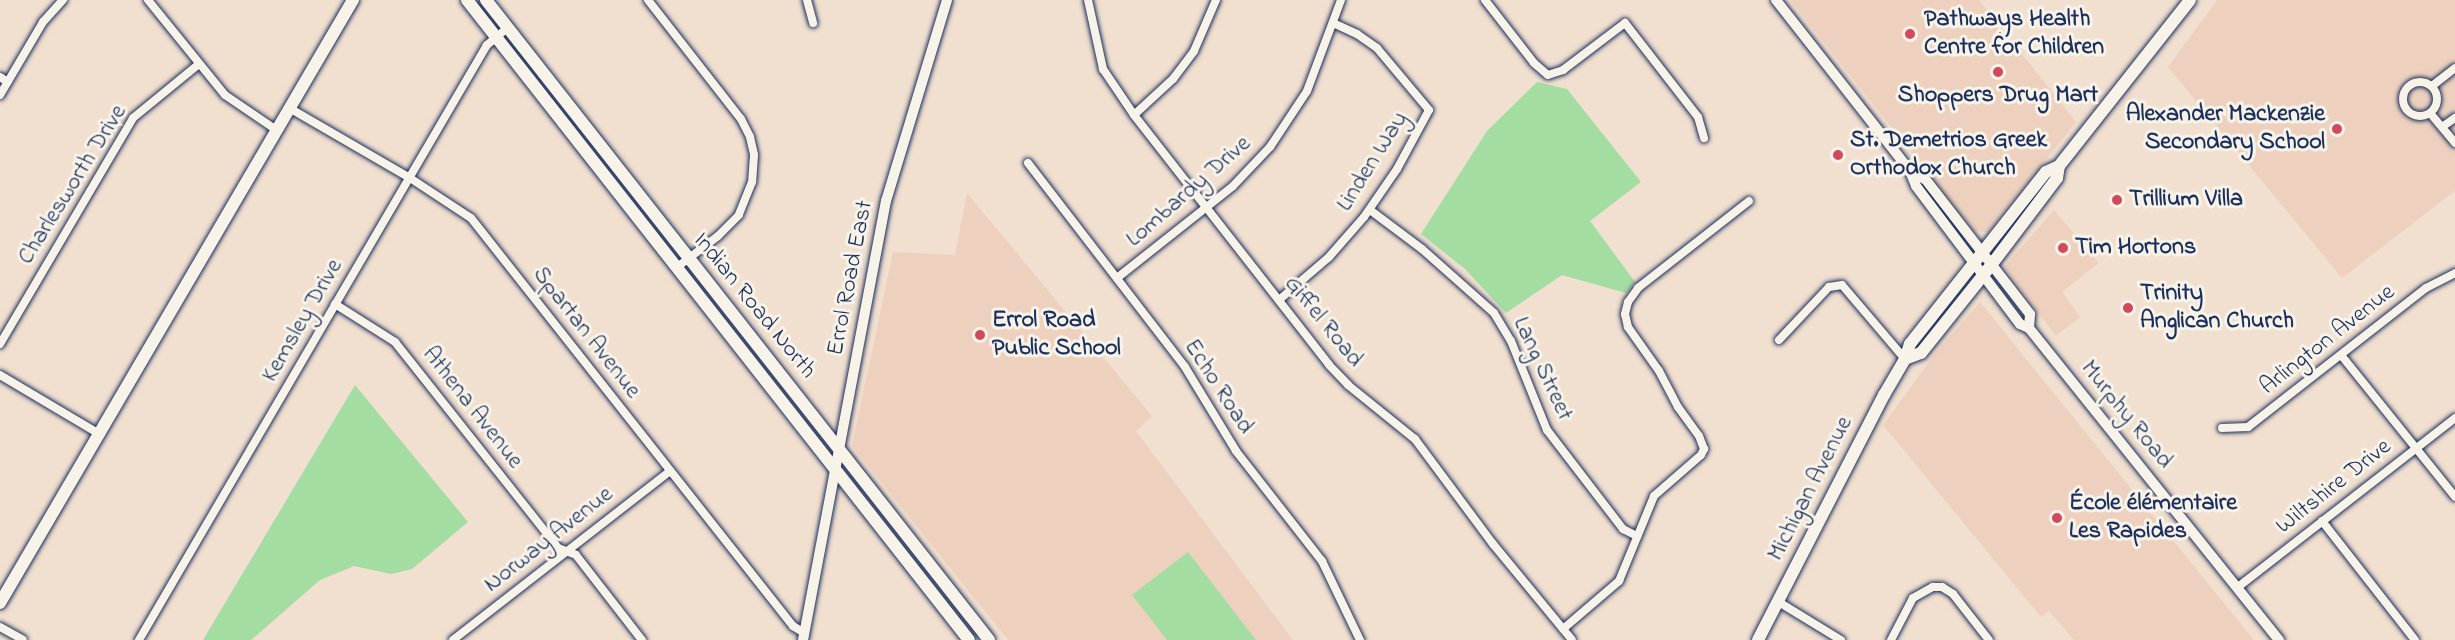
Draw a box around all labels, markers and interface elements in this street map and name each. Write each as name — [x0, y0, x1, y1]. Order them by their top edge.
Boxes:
place label: Pathways Health Centre for Children — [1924, 6, 2104, 62]
marker: Pathways Health Centre for Children — [1901, 25, 1919, 43]
marker: Shoppers Drug Mart — [1991, 65, 2005, 79]
place label: Shoppers Drug Mart — [1898, 82, 2098, 110]
street label: Charlesworth Drive — [12, 100, 134, 270]
place label: Alexander Mackenzie Secondary School — [2126, 101, 2325, 157]
street label: Linden Way — [1331, 107, 1415, 217]
marker: Alexander Mackenzie Secondary School — [2330, 122, 2344, 136]
place label: St. Demetrios Greek Orthodox Church — [1850, 127, 2047, 183]
street label: Lombardy Drive — [1121, 130, 1257, 254]
marker: St. Demetrios Greek Orthodox Church — [1831, 148, 1845, 162]
place label: Trillium Villa — [2129, 186, 2243, 214]
marker: Trillium Villa — [2110, 193, 2124, 207]
street label: Errol Road East — [822, 198, 880, 358]
street label: Indian Road North — [686, 227, 822, 385]
place label: Tim Hortons — [2075, 234, 2196, 262]
marker: Tim Hortons — [2056, 241, 2070, 255]
street label: Kemsley Drive — [256, 254, 350, 388]
street label: Spartan Avenue — [526, 261, 646, 405]
street label: Giffel Road — [1277, 270, 1369, 374]
street label: Arlington Avenue — [2255, 278, 2401, 402]
place label: Trinity Anglican Church — [2140, 280, 2294, 336]
marker: Trinity Anglican Church — [2121, 301, 2135, 315]
place label: Errol Road Public School — [992, 307, 1121, 363]
street label: Lang Street — [1506, 313, 1578, 425]
marker: Errol Road Public School — [973, 328, 987, 342]
street label: Echo Road — [1177, 334, 1259, 440]
street label: Athena Avenue — [415, 341, 529, 475]
street label: Murphy Road — [2074, 355, 2178, 475]
street label: Michigan Avenue — [1762, 412, 1860, 566]
street label: Wiltshire Drive — [2271, 433, 2397, 541]
street label: Norway Avenue — [479, 481, 619, 599]
place label: École élémentaire Les Rapides — [2069, 490, 2237, 546]
marker: École élémentaire Les Rapides — [2050, 511, 2064, 525]

